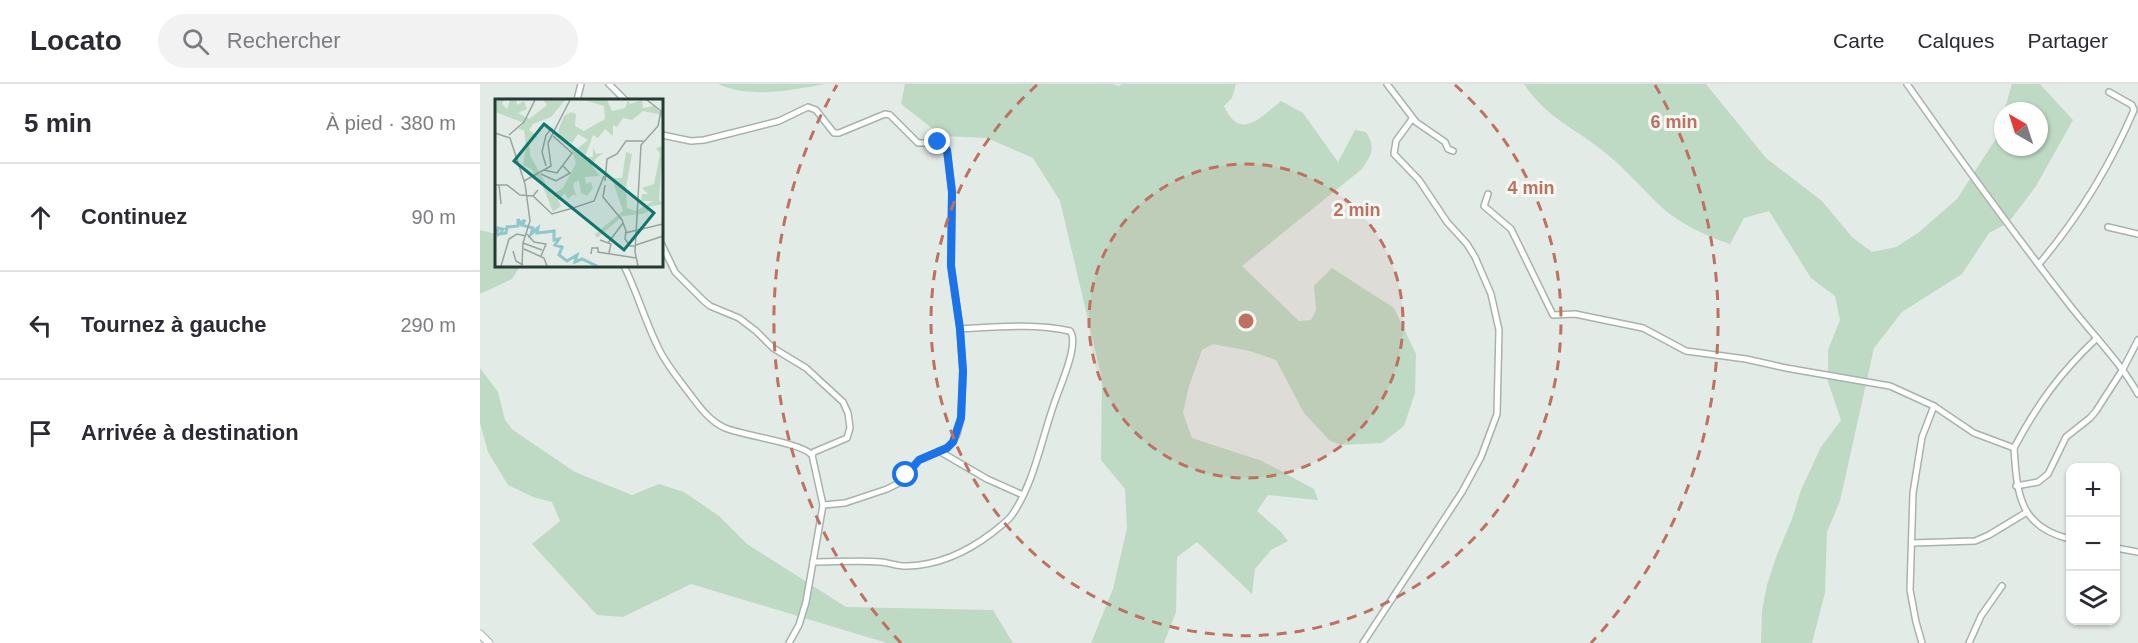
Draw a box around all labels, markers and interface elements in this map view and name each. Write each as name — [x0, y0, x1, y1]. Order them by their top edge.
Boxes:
search box — [158, 14, 578, 68]
text: Locato — [30, 25, 122, 56]
icon: search — [179, 25, 212, 58]
text: Rechercher — [227, 28, 341, 53]
text: Carte — [1833, 29, 1884, 52]
text: Calques — [1917, 29, 1994, 52]
text: Partager — [2027, 29, 2108, 52]
inset map — [495, 99, 663, 267]
north arrow — [1994, 102, 2048, 156]
text: 5 min — [24, 108, 92, 138]
text: À pied · 380 m — [326, 112, 456, 134]
text: 6 min — [1650, 112, 1698, 132]
route end — [924, 128, 950, 154]
text: 4 min — [1507, 178, 1555, 198]
text: 2 min — [1333, 200, 1381, 220]
icon: ahead — [24, 201, 57, 234]
text: Continuez — [81, 204, 187, 229]
text: 90 m — [412, 206, 456, 228]
icon: left — [24, 309, 57, 342]
centre of rings — [1236, 311, 1256, 331]
text: Tournez à gauche — [81, 312, 266, 337]
text: 290 m — [400, 314, 456, 336]
icon: arrive — [24, 417, 57, 450]
text: Arrivée à destination — [81, 420, 299, 445]
route start — [892, 461, 918, 487]
map controls — [2066, 463, 2120, 625]
button: + — [2066, 463, 2120, 517]
button: − — [2066, 517, 2120, 571]
button: layers — [2066, 571, 2120, 625]

